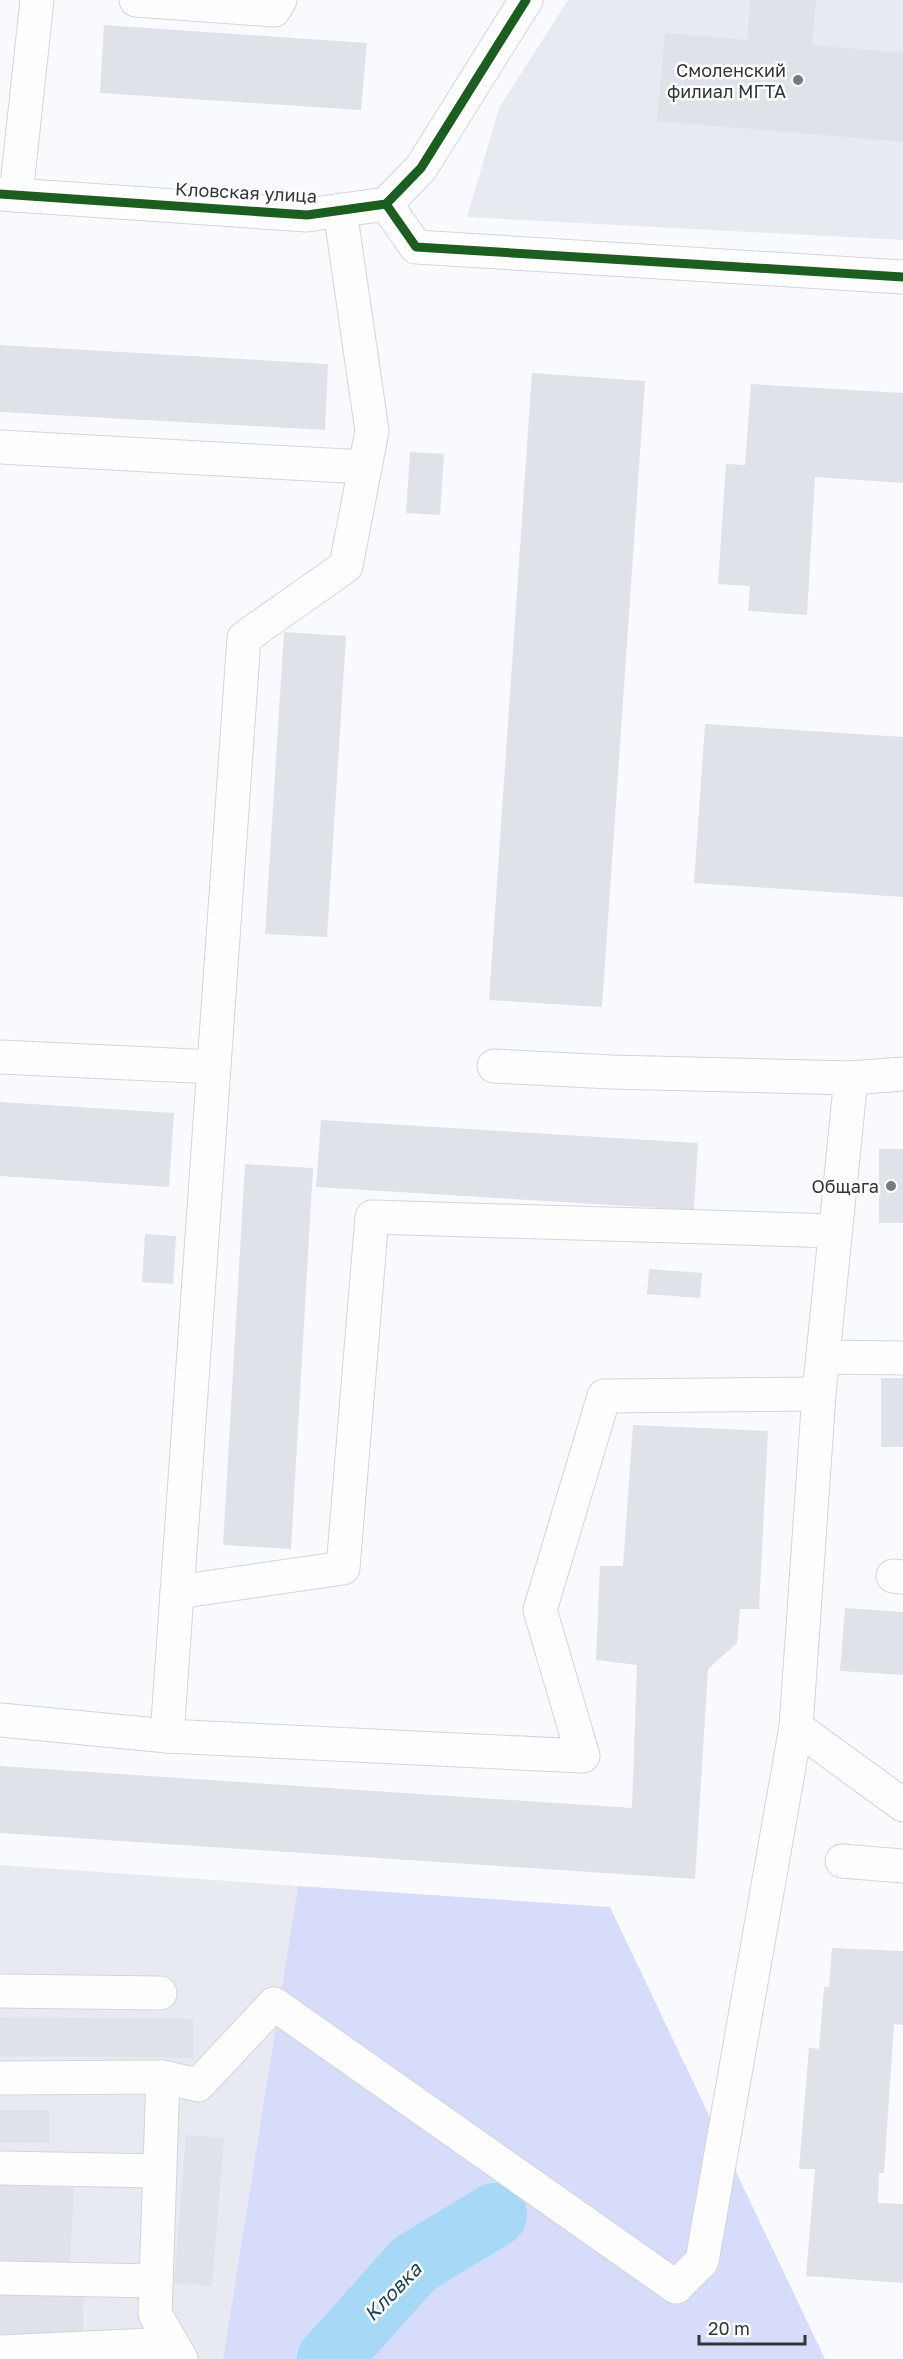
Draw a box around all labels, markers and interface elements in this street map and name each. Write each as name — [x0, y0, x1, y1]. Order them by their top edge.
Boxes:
place label: Смоленский филиал МГТА — [667, 59, 786, 102]
marker: Смоленский филиал МГТА — [791, 73, 805, 87]
street label: Кловская улица — [174, 177, 318, 207]
place label: Общага — [811, 1175, 879, 1197]
marker: Общага — [884, 1179, 898, 1193]
water label: Кловка — [358, 2256, 426, 2325]
scale bar — [699, 2308, 806, 2346]
text: 20 m — [708, 2317, 750, 2339]

